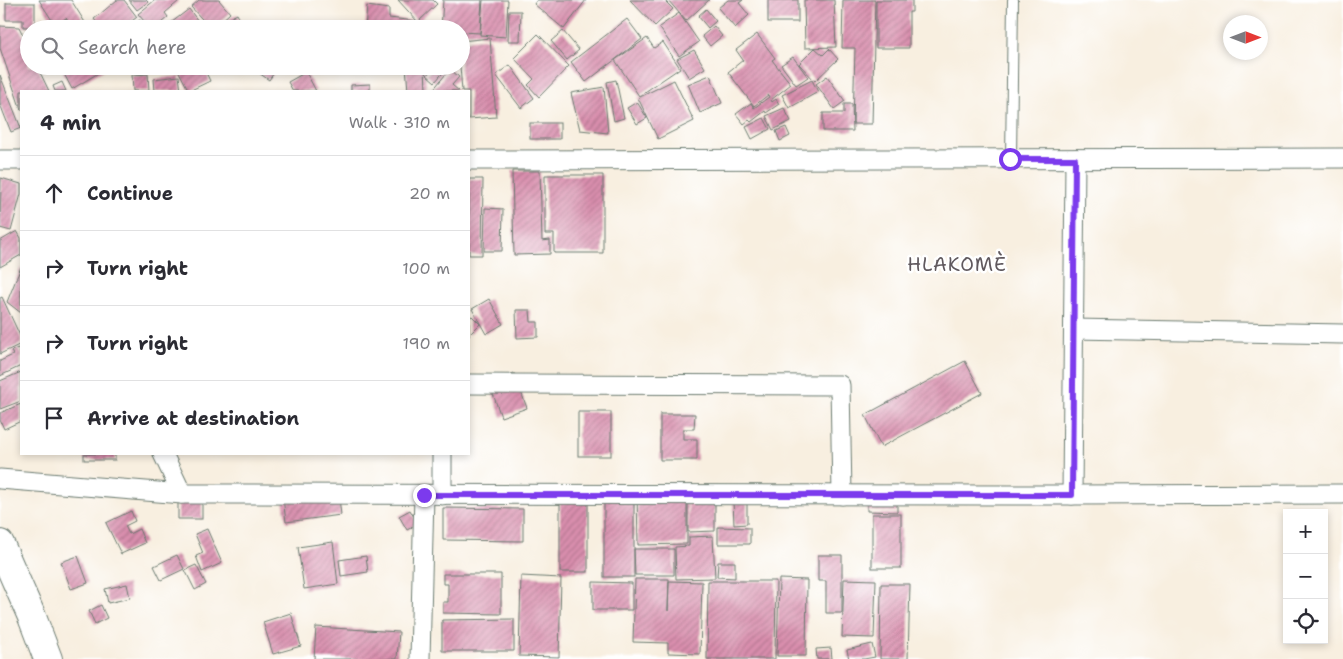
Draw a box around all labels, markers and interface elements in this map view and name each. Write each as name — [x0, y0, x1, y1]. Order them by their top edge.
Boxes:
north arrow — [1223, 15, 1268, 60]
search box — [20, 20, 470, 75]
icon: search — [38, 34, 66, 62]
text: Search here — [78, 35, 187, 60]
text: 4 min — [40, 109, 101, 137]
text: Walk · 310 m — [349, 112, 450, 133]
route start — [999, 148, 1022, 171]
icon: ahead — [40, 179, 68, 207]
text: Continue — [87, 181, 173, 206]
text: 20 m — [409, 183, 450, 204]
district label: HLAKOMÈ — [907, 251, 1007, 277]
icon: right — [40, 254, 68, 282]
text: Turn right — [87, 256, 188, 281]
text: 100 m — [402, 258, 450, 279]
icon: right — [40, 329, 68, 357]
text: Turn right — [87, 331, 188, 356]
text: 190 m — [403, 333, 450, 354]
icon: arrive — [40, 404, 68, 432]
text: Arrive at destination — [87, 406, 299, 431]
route end — [413, 484, 436, 507]
map controls — [1283, 509, 1328, 644]
button: + — [1283, 509, 1328, 554]
button: − — [1283, 554, 1328, 599]
button: locate — [1283, 599, 1328, 644]

